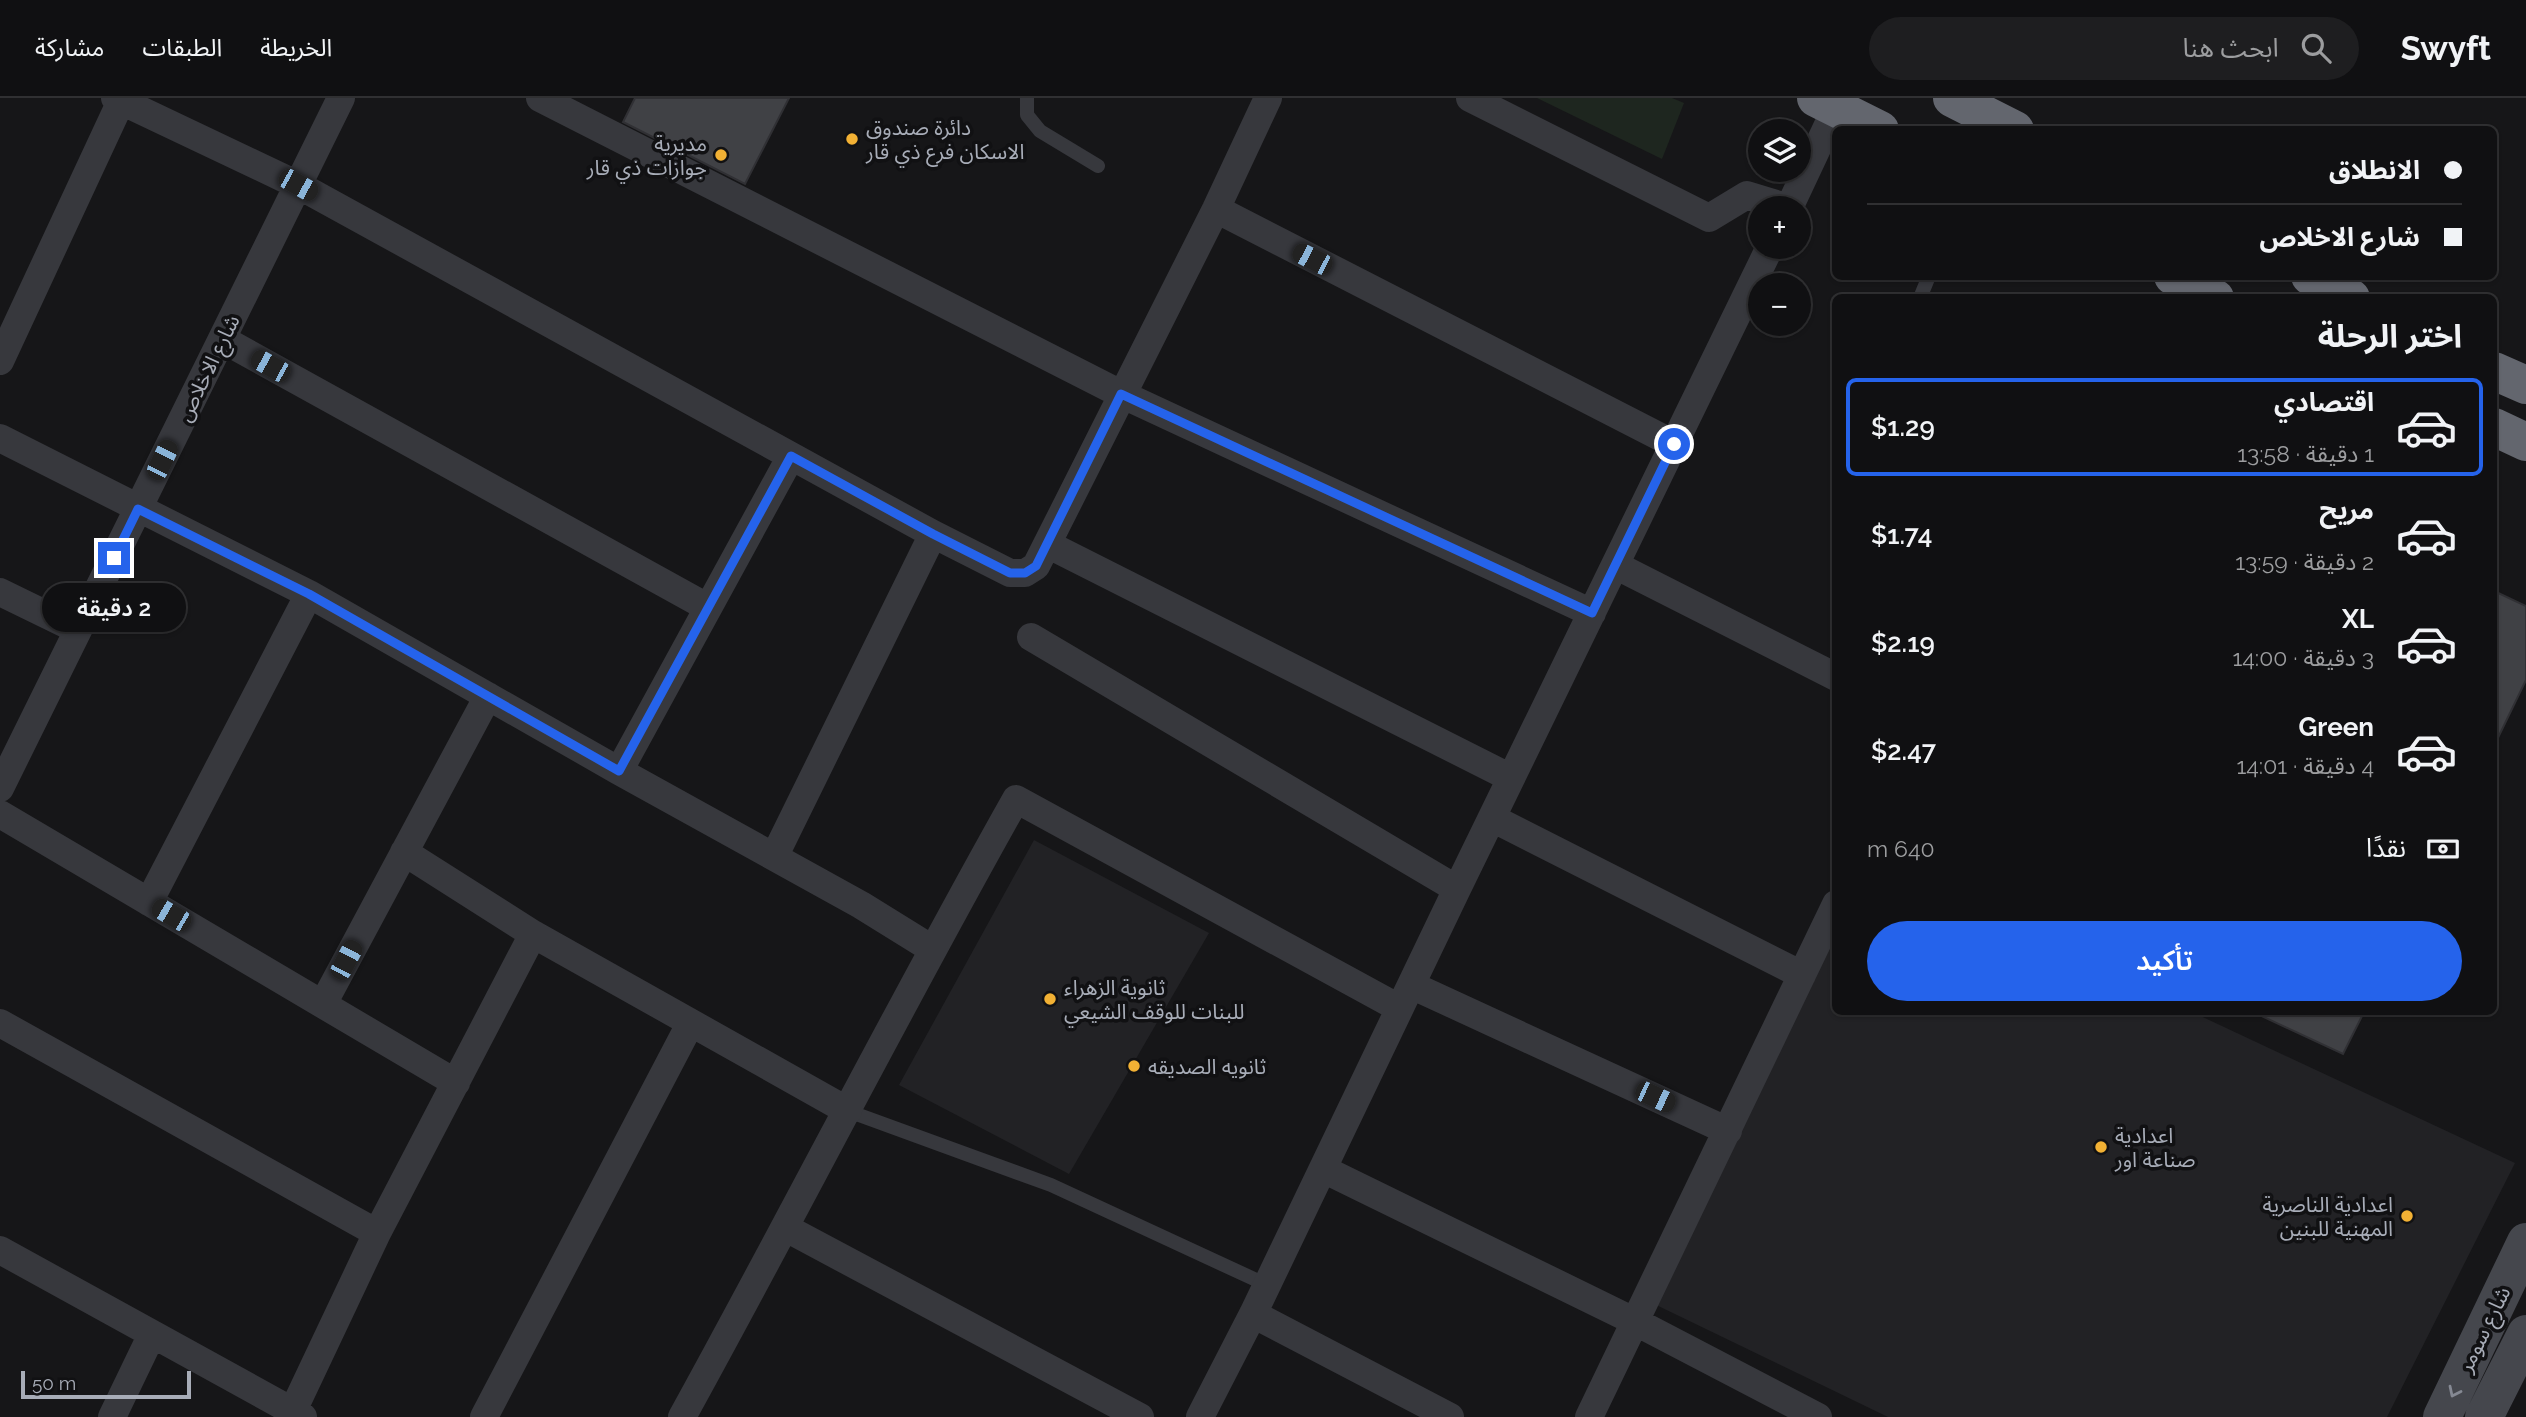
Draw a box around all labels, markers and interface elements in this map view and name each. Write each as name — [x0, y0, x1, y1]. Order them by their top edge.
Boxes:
search box — [1869, 17, 2359, 80]
icon: search — [2297, 29, 2335, 67]
text: Swyft — [2401, 29, 2491, 68]
text: مشاركة — [35, 33, 104, 62]
text: الطبقات — [142, 33, 222, 62]
text: الخريطة — [260, 33, 332, 62]
text: ابحث هنا — [2182, 33, 2279, 63]
place label: دائرة صندوق الاسكان فرع ذي قار — [865, 115, 1024, 167]
map controls — [1748, 119, 1811, 336]
button: layers — [1748, 119, 1811, 182]
place label: مديرية جوازات ذي قار — [586, 131, 707, 183]
marker: دائرة صندوق الاسكان فرع ذي قار — [844, 131, 860, 147]
marker: مديرية جوازات ذي قار — [713, 147, 729, 163]
text: الانطلاق — [2329, 155, 2420, 185]
car — [275, 166, 322, 204]
button: + — [1748, 196, 1811, 259]
text: شارع الاخلاص — [2259, 222, 2420, 252]
car — [1289, 240, 1336, 278]
button: − — [1748, 273, 1811, 336]
street label: شارع الاخلاص — [171, 310, 247, 427]
text: اختر الرحلة — [2318, 317, 2462, 354]
car — [247, 347, 294, 385]
text: اقتصادي — [2274, 387, 2374, 417]
icon: car — [2395, 396, 2458, 459]
text: $1.29 — [1871, 412, 1935, 442]
route start — [1658, 428, 1690, 460]
car — [144, 437, 181, 483]
text: 1 دقيقة · 13:58 — [2237, 440, 2374, 467]
text: مريح — [2319, 495, 2374, 525]
icon: car — [2395, 504, 2458, 567]
text: $1.74 — [1871, 520, 1932, 550]
route end — [98, 542, 130, 574]
text: 2 دقيقة · 13:59 — [2235, 548, 2374, 575]
callout: 2 دقيقة — [42, 582, 186, 632]
text: 2 دقيقة — [77, 594, 151, 621]
text: XL — [2342, 604, 2374, 634]
icon: car — [2395, 612, 2458, 675]
text: $2.19 — [1871, 628, 1935, 658]
text: 3 دقيقة · 14:00 — [2232, 644, 2374, 671]
text: Green — [2298, 712, 2374, 742]
icon: car — [2395, 720, 2458, 783]
text: $2.47 — [1871, 736, 1936, 766]
text: 4 دقيقة · 14:01 — [2236, 752, 2374, 779]
icon: cash — [2424, 830, 2462, 868]
text: نقدًا — [2366, 833, 2406, 863]
text: 640 m — [1867, 835, 1935, 862]
car — [148, 895, 195, 935]
button: تأكيد — [1867, 921, 2462, 1001]
car — [327, 937, 366, 983]
place label: ثانوية الزهراء للبنات للوقف الشيعي — [1064, 975, 1245, 1027]
marker: ثانوية الزهراء للبنات للوقف الشيعي — [1042, 991, 1058, 1007]
place label: ثانويه الصديقه — [1148, 1054, 1266, 1079]
marker: ثانويه الصديقه — [1126, 1058, 1142, 1074]
car — [1632, 1079, 1679, 1115]
place label: اعدادية صناعة اور — [2114, 1123, 2196, 1172]
marker: اعدادية صناعة اور — [2093, 1139, 2109, 1155]
place label: اعدادية الناصرية المهنية للبنين — [2263, 1192, 2393, 1241]
marker: اعدادية الناصرية المهنية للبنين — [2399, 1208, 2415, 1224]
street label: شارع سومر — [2452, 1282, 2518, 1378]
scale bar — [21, 1368, 191, 1400]
text: 50 m — [32, 1372, 76, 1394]
one-way arrow — [2448, 1385, 2462, 1397]

